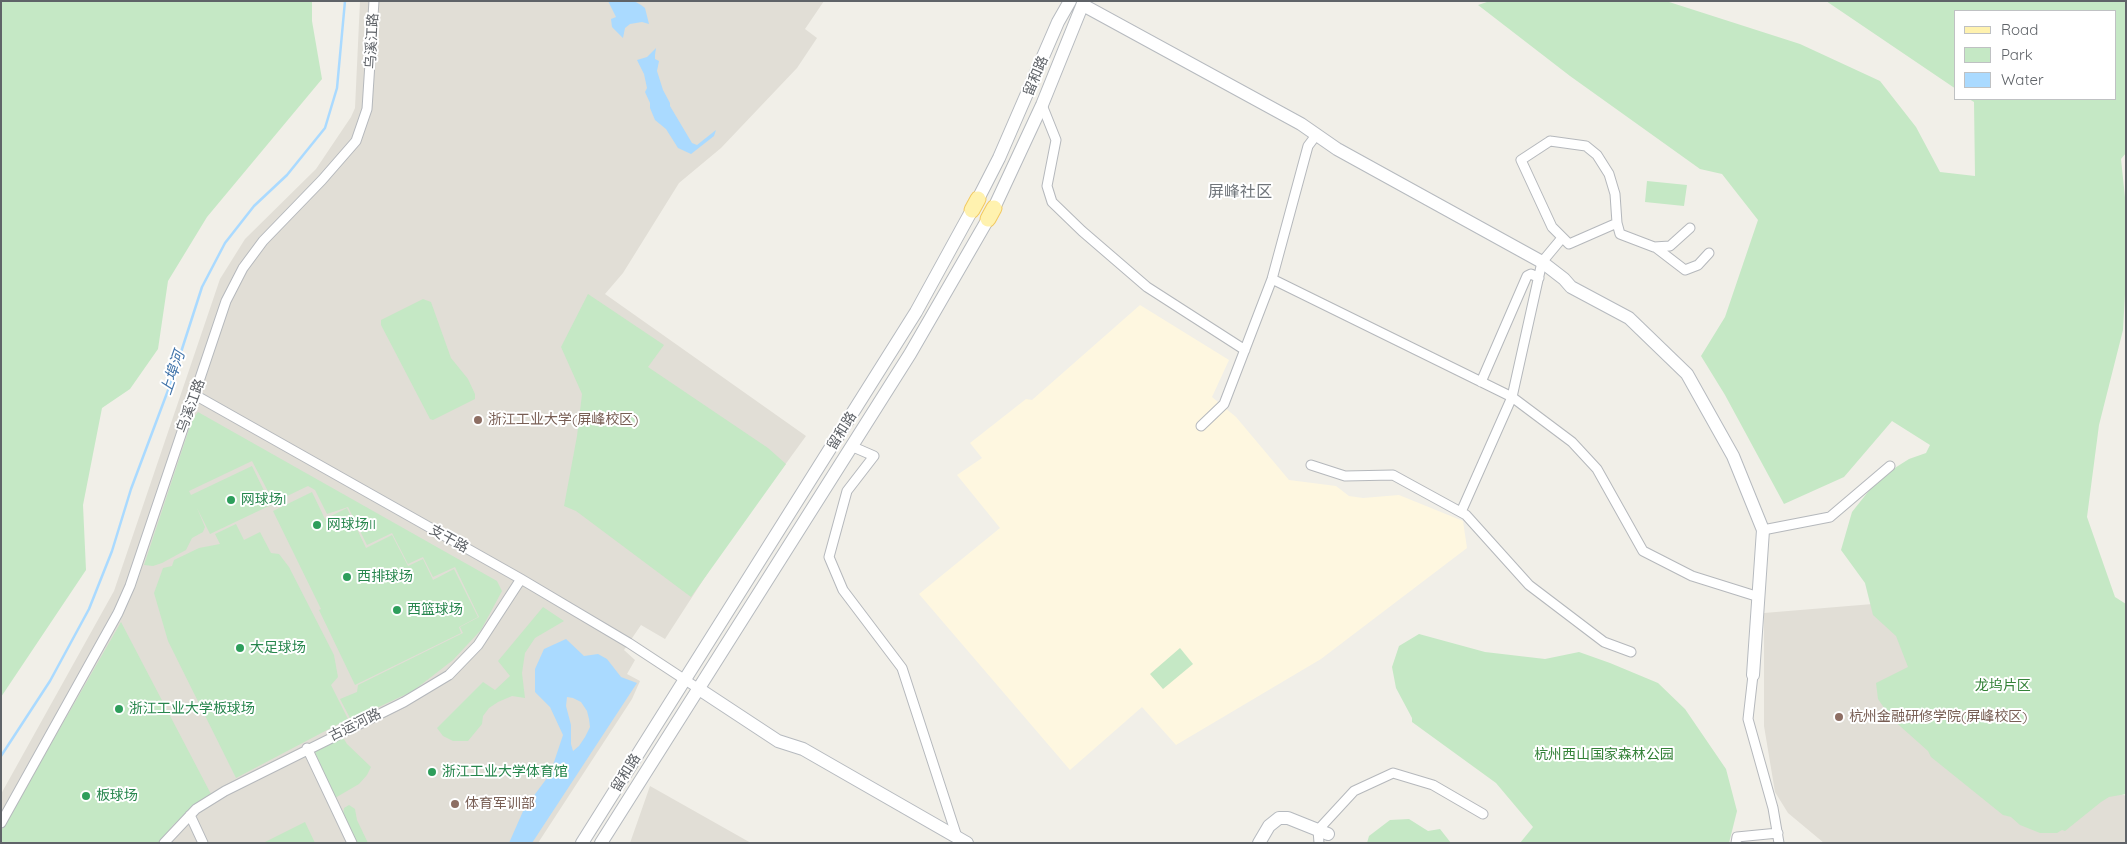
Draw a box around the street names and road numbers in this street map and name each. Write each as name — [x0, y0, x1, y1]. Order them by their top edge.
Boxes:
street label: 乌溪江路 — [362, 13, 382, 69]
street label: 留和路 — [1020, 53, 1052, 99]
street label: 乌溪江路 — [174, 377, 208, 435]
street label: 留和路 — [824, 409, 860, 453]
street label: 支干路 — [427, 521, 471, 557]
street label: 古运河路 — [326, 705, 384, 745]
street label: 留和路 — [608, 751, 644, 795]

